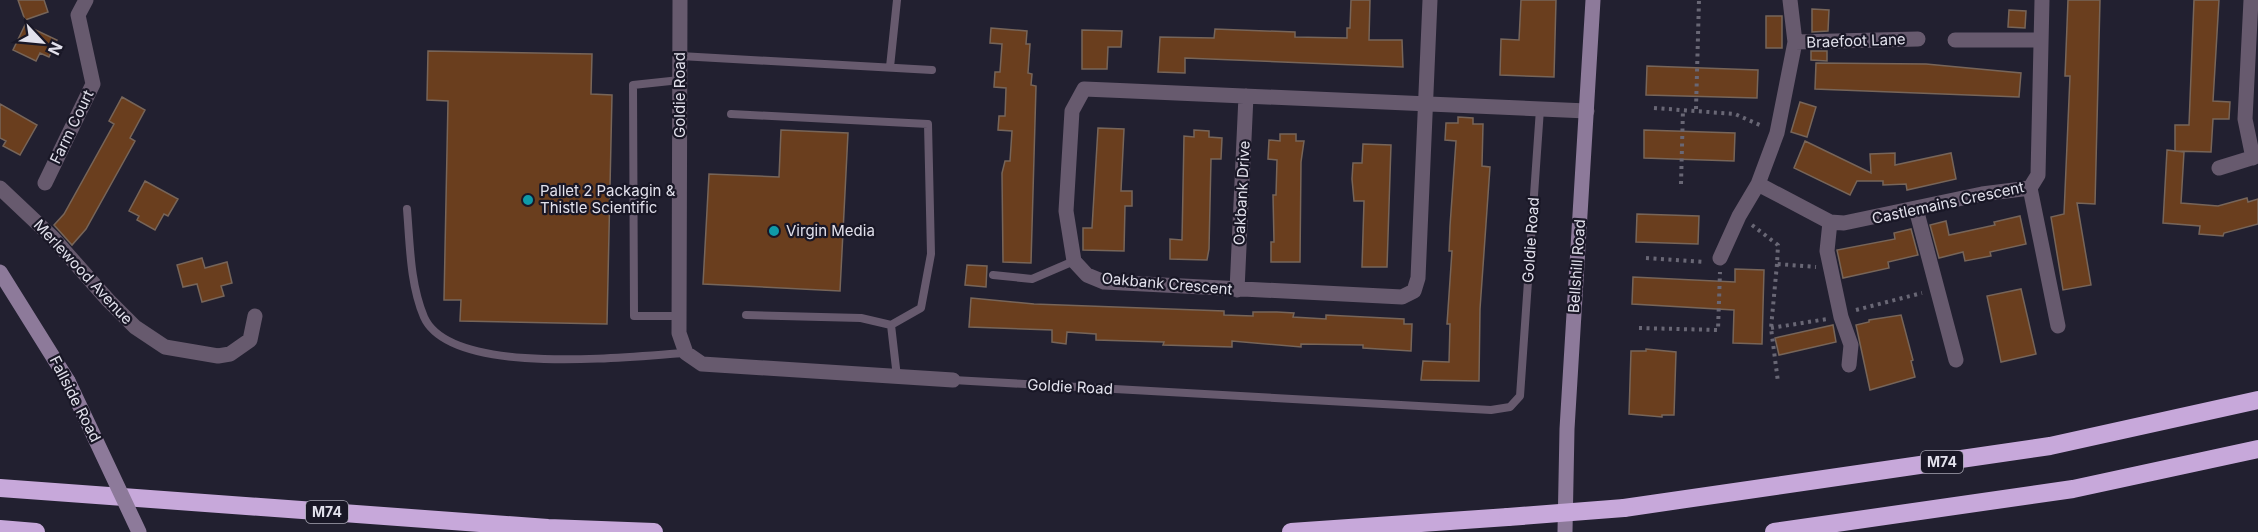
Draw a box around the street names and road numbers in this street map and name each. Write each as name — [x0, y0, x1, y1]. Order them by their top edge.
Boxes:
street label: Braefoot Lane — [1806, 29, 1906, 52]
street label: Goldie Road — [670, 52, 689, 138]
street label: Farm Court — [46, 87, 98, 167]
street label: Oakbank Drive — [1229, 140, 1254, 246]
street label: Castlemains Crescent — [1870, 177, 2026, 228]
street label: Goldie Road — [1518, 197, 1543, 283]
street label: Merlewood Avenue — [30, 215, 137, 328]
street label: Bellshill Road — [1564, 218, 1589, 313]
street label: Oakbank Crescent — [1101, 268, 1233, 299]
street label: Fallside Road — [46, 353, 105, 445]
street label: Goldie Road — [1027, 375, 1113, 398]
road number: M74 — [1921, 451, 1963, 473]
road number: M74 — [306, 501, 348, 523]

